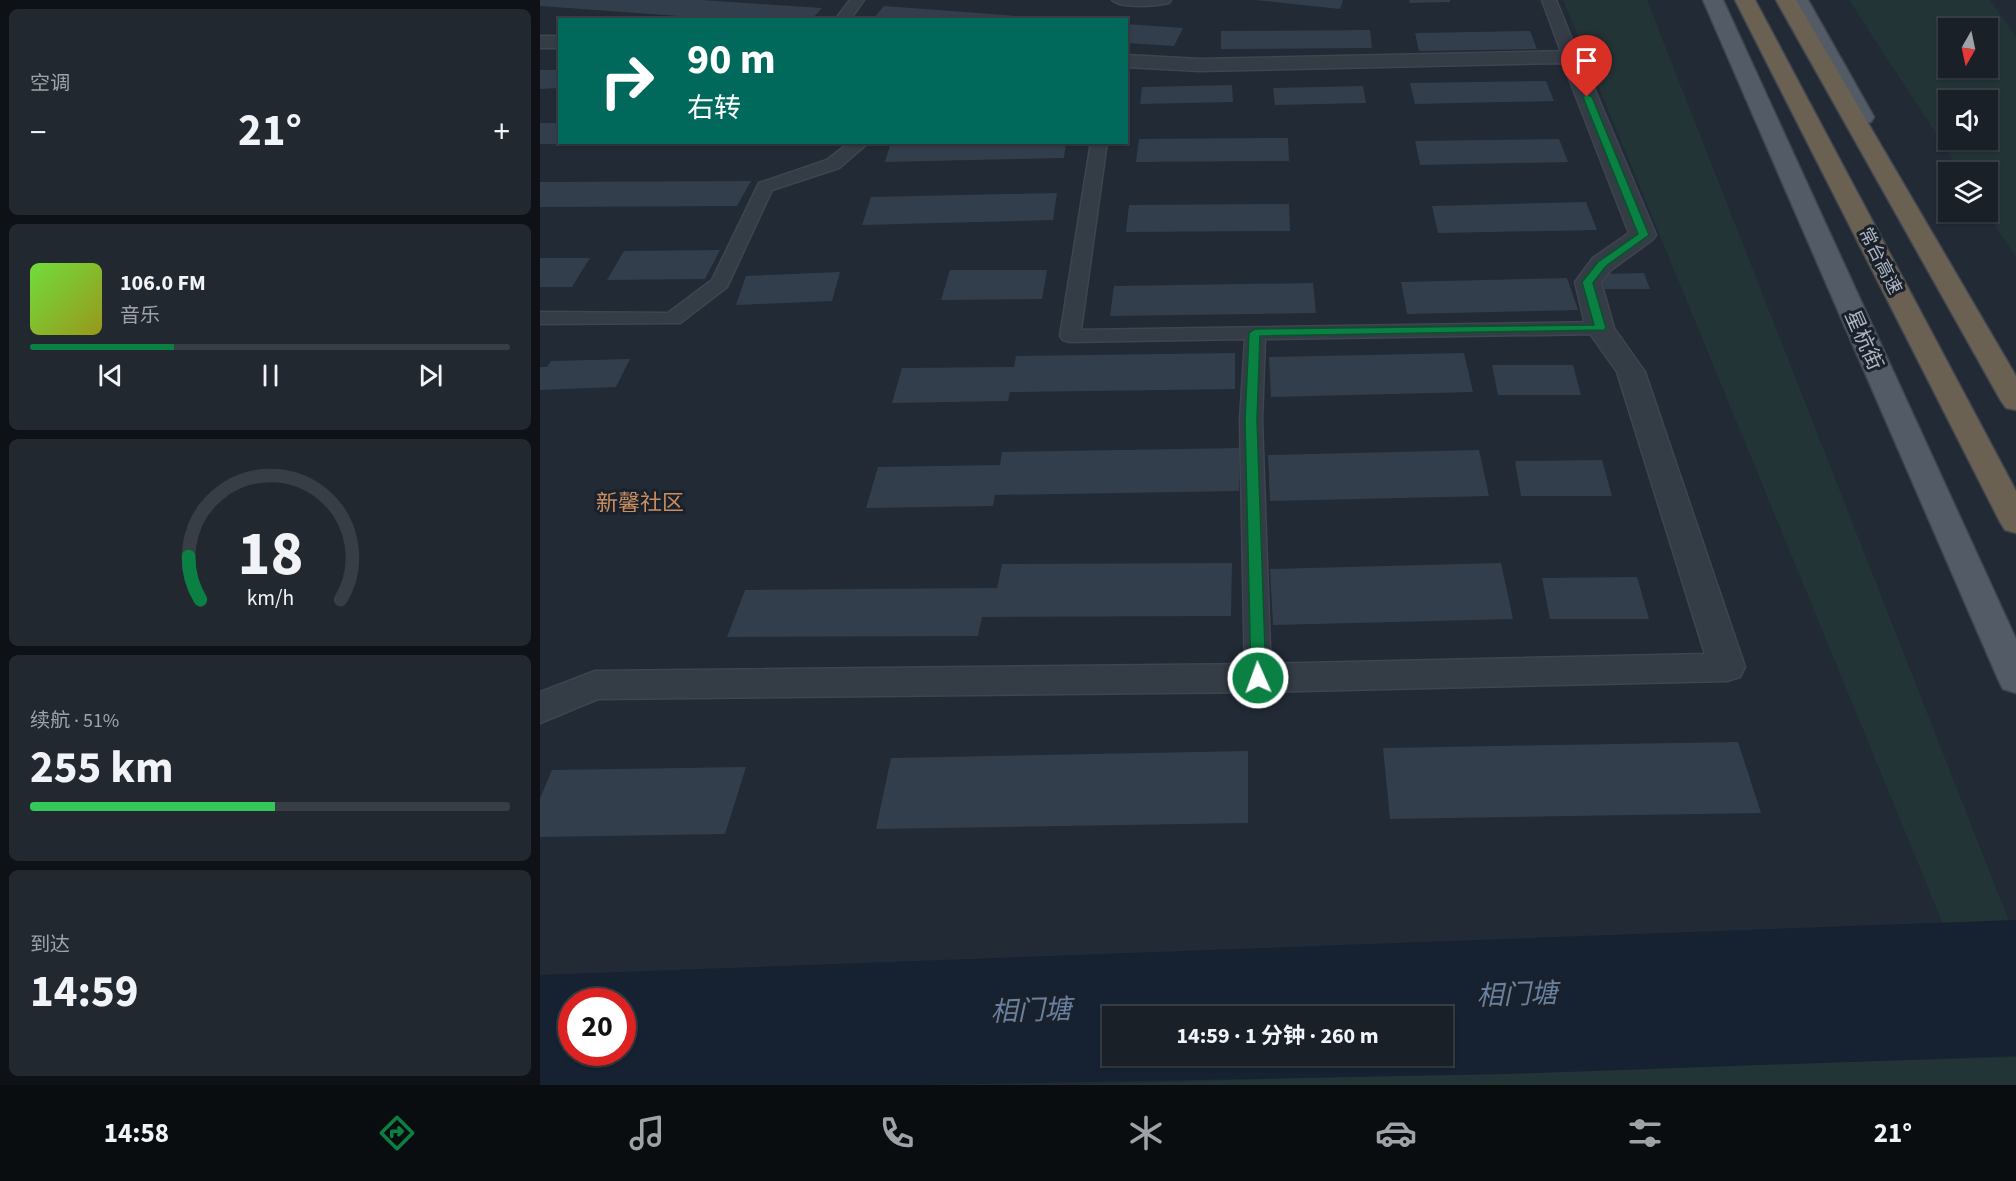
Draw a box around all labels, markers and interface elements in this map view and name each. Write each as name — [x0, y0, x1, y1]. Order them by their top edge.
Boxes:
north arrow — [1938, 18, 1998, 78]
map controls — [1938, 18, 1998, 222]
text: 90 m — [687, 30, 776, 90]
pin — [1561, 35, 1612, 97]
icon: right — [588, 42, 666, 120]
icon: arrive — [1570, 44, 1603, 77]
text: 空调 — [30, 70, 70, 98]
text: 右转 — [687, 89, 741, 128]
button: sound — [1938, 90, 1998, 150]
text: 21° — [238, 99, 302, 163]
text: − — [30, 109, 46, 156]
text: + — [494, 109, 510, 156]
button: layers — [1938, 162, 1998, 222]
street label: 常台高速 — [1853, 223, 1907, 299]
text: 106.0 FM — [120, 267, 206, 299]
text: 音乐 — [120, 302, 160, 330]
street label: 星杭街 — [1837, 305, 1891, 375]
icon: previous — [94, 359, 127, 392]
icon: pause — [254, 359, 287, 392]
icon: next — [414, 359, 447, 392]
district label: 新馨社区 — [596, 487, 684, 519]
text: 18 — [237, 510, 303, 599]
text: km/h — [246, 583, 294, 614]
position arrow — [1226, 646, 1290, 710]
text: 续航 · 51% — [30, 707, 119, 735]
text: 255 km — [30, 736, 174, 800]
text: 到达 — [30, 931, 70, 959]
text: 14:59 — [30, 960, 139, 1024]
water label: 相门塘 — [1476, 974, 1562, 1016]
speed limit sign: 20 — [558, 988, 636, 1066]
water label: 相门塘 — [990, 990, 1076, 1032]
text: 14:59 · 1 分钟 · 260 m — [1177, 1020, 1378, 1052]
icon: directions — [376, 1112, 418, 1154]
icon: music — [626, 1112, 668, 1154]
icon: phone — [876, 1112, 918, 1154]
icon: climate — [1125, 1112, 1167, 1154]
icon: car — [1375, 1112, 1417, 1154]
icon: filters — [1624, 1112, 1666, 1154]
text: 14:58 — [104, 1114, 169, 1153]
text: 21° — [1874, 1114, 1912, 1153]

